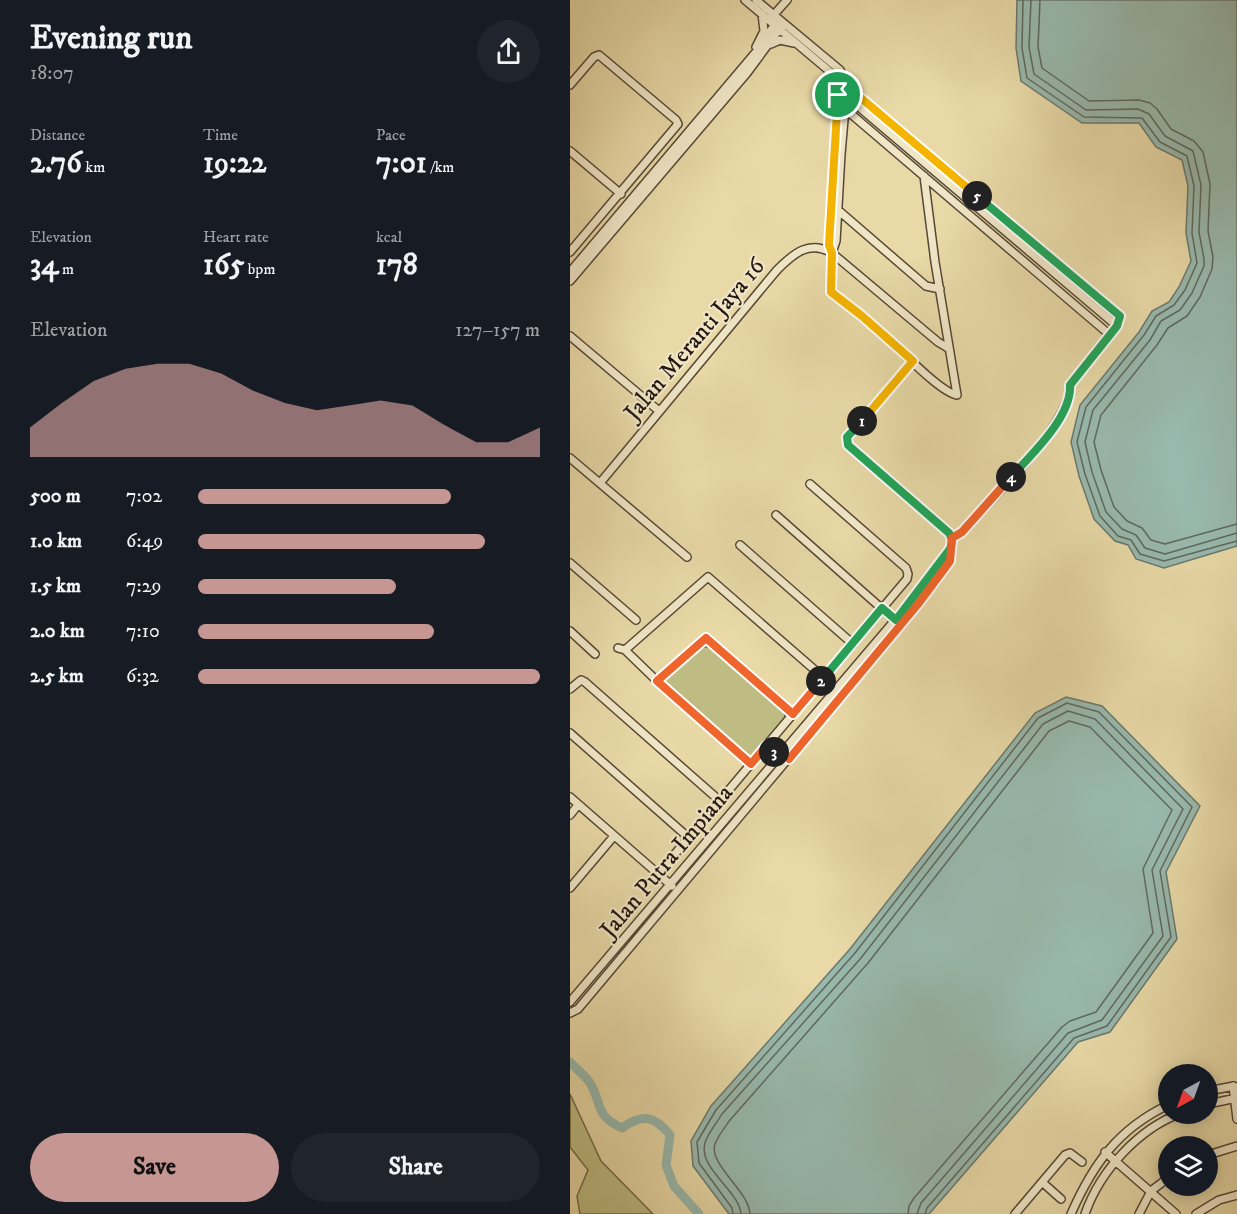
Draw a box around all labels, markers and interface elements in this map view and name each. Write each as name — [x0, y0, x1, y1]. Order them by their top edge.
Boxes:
text: Evening run — [30, 18, 192, 59]
button: share — [477, 20, 540, 83]
text: 18:07 — [30, 61, 74, 86]
pin — [812, 69, 863, 120]
icon: arrive — [821, 78, 854, 111]
text: Distance — [30, 125, 85, 145]
text: Time — [203, 125, 238, 145]
text: Pace — [376, 125, 406, 145]
text: 2.76 — [30, 145, 82, 182]
text: 19:22 — [203, 145, 266, 182]
text: 7:01 — [376, 145, 427, 182]
text: km — [82, 157, 105, 177]
text: /km — [427, 157, 454, 177]
pin: 5 — [962, 181, 992, 211]
text: 5 — [973, 186, 981, 206]
text: Elevation — [30, 227, 92, 247]
text: Heart rate — [203, 227, 269, 247]
text: kcal — [376, 227, 402, 247]
text: 34 — [30, 247, 58, 284]
text: 165 — [203, 247, 244, 284]
text: 178 — [376, 247, 418, 284]
street label: Jalan Meranti Jaya 16 — [617, 251, 773, 429]
text: m — [58, 259, 74, 279]
text: bpm — [244, 259, 275, 279]
text: Elevation — [30, 318, 107, 343]
text: 127–157 m — [455, 318, 540, 343]
pin: 1 — [847, 406, 877, 436]
text: 1 — [859, 411, 865, 431]
pin: 4 — [996, 462, 1026, 492]
text: 4 — [1006, 467, 1016, 487]
text: 500 m — [30, 484, 81, 509]
text: 7:02 — [126, 484, 162, 509]
text: 1.0 km — [30, 529, 82, 554]
text: 6:49 — [126, 529, 163, 554]
text: 1.5 km — [30, 574, 81, 599]
text: 7:29 — [126, 574, 162, 599]
text: 2.0 km — [30, 619, 85, 644]
text: 7:10 — [126, 619, 160, 644]
text: 2.5 km — [30, 664, 84, 689]
text: 6:32 — [126, 664, 159, 689]
pin: 2 — [806, 666, 836, 696]
text: 2 — [817, 671, 825, 691]
pin: 3 — [759, 737, 789, 767]
text: 3 — [771, 742, 777, 762]
street label: Jalan Putra Impiana — [593, 778, 740, 946]
north arrow — [1158, 1064, 1218, 1124]
map controls — [1158, 1064, 1218, 1196]
button: Save — [30, 1133, 279, 1202]
button: Share — [291, 1133, 540, 1202]
button: layers — [1158, 1136, 1218, 1196]

